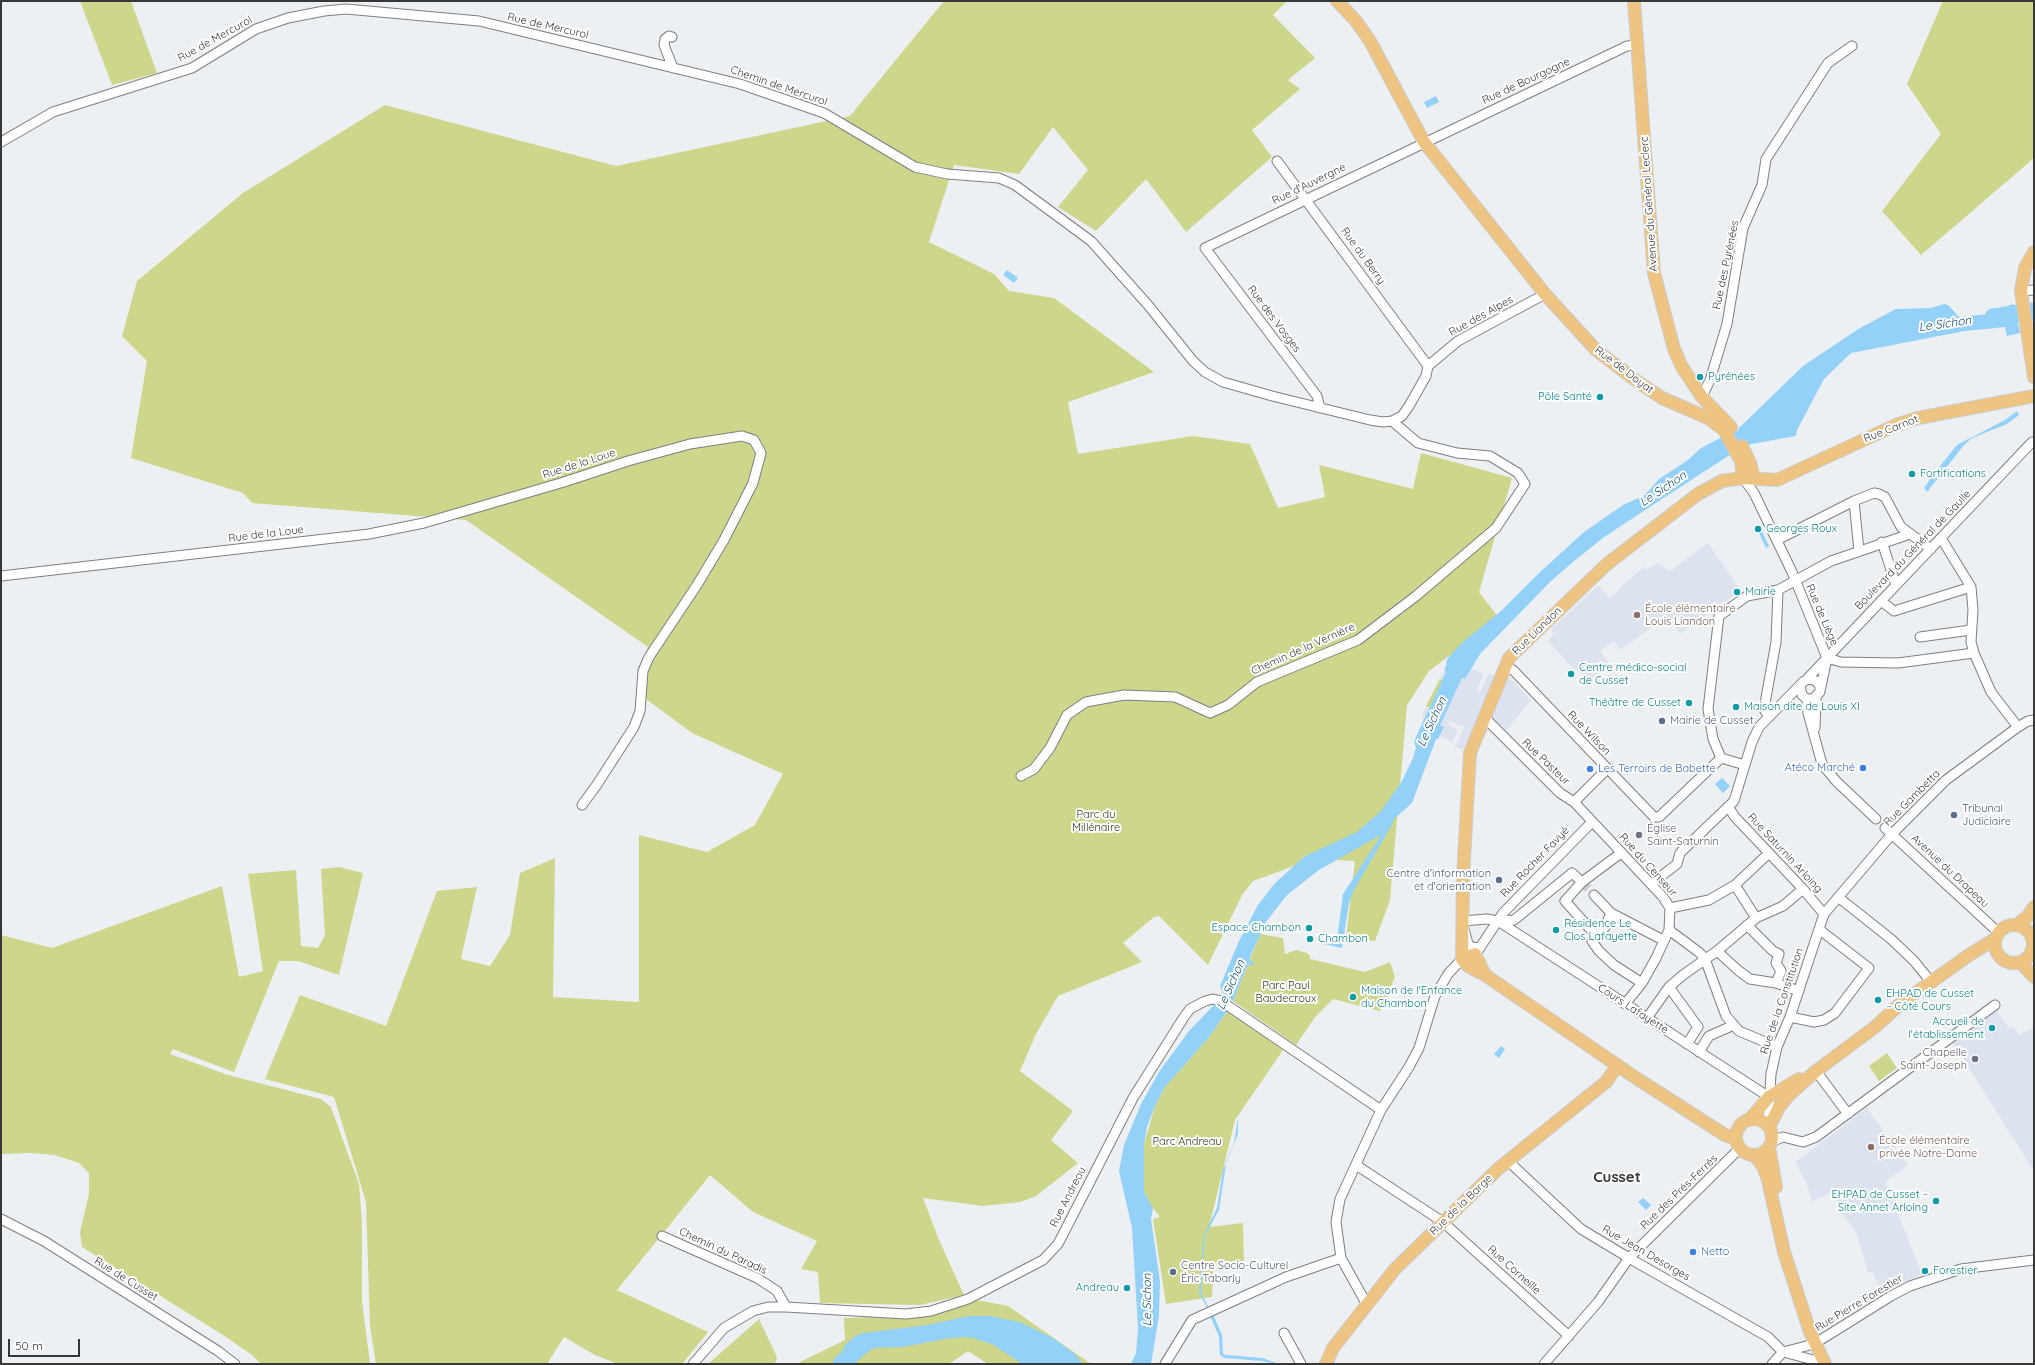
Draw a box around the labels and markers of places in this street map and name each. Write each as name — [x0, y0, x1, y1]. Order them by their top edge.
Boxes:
place label: Pyrénées — [1708, 370, 1755, 384]
marker: Pyrénées — [1695, 372, 1705, 382]
place label: Pôle Santé — [1538, 390, 1592, 404]
marker: Pôle Santé — [1595, 392, 1605, 402]
place label: Fortifications — [1920, 467, 1986, 481]
marker: Fortifications — [1907, 469, 1917, 479]
place label: Georges Roux — [1766, 522, 1837, 536]
marker: Georges Roux — [1753, 524, 1763, 534]
place label: Mairie — [1745, 585, 1776, 599]
marker: Mairie — [1732, 587, 1742, 597]
place label: École élémentaire Louis Liandon — [1645, 602, 1736, 628]
marker: École élémentaire Louis Liandon — [1632, 610, 1642, 620]
place label: Centre médico-social de Cusset — [1579, 661, 1687, 687]
marker: Centre médico-social de Cusset — [1566, 669, 1576, 679]
place label: Théâtre de Cusset — [1589, 696, 1681, 710]
marker: Théâtre de Cusset — [1684, 698, 1694, 708]
place label: Maison dite de Louis XI — [1744, 700, 1860, 714]
marker: Maison dite de Louis XI — [1731, 702, 1741, 712]
place label: Mairie de Cusset — [1670, 714, 1754, 728]
marker: Mairie de Cusset — [1657, 716, 1667, 726]
place label: Atéco Marché — [1785, 761, 1855, 775]
place label: Les Terroirs de Babette — [1598, 762, 1716, 776]
marker: Atéco Marché — [1858, 763, 1868, 773]
marker: Les Terroirs de Babette — [1585, 764, 1595, 774]
place label: Tribunal Judiciaire — [1962, 802, 2011, 828]
marker: Tribunal Judiciaire — [1949, 810, 1959, 820]
place label: Église Saint-Saturnin — [1647, 822, 1719, 848]
marker: Église Saint-Saturnin — [1634, 830, 1644, 840]
place label: Centre d'information et d'orientation — [1387, 867, 1491, 893]
marker: Centre d'information et d'orientation — [1494, 875, 1504, 885]
place label: Résidence Le Clos Lafayette — [1564, 917, 1638, 943]
place label: Espace Chambon — [1212, 921, 1301, 935]
marker: Espace Chambon — [1304, 923, 1314, 933]
marker: Résidence Le Clos Lafayette — [1551, 925, 1561, 935]
place label: Chambon — [1318, 932, 1368, 946]
marker: Chambon — [1305, 934, 1315, 944]
place label: Maison de l'Enfance du Chambon — [1361, 984, 1462, 1010]
place label: EHPAD de Cusset – Côté Cours — [1886, 987, 1974, 1013]
marker: Maison de l'Enfance du Chambon — [1348, 992, 1358, 1002]
marker: EHPAD de Cusset – Côté Cours — [1873, 995, 1883, 1005]
place label: Accueil de l'établissement — [1908, 1015, 1984, 1041]
marker: Accueil de l'établissement — [1987, 1023, 1997, 1033]
place label: Chapelle Saint-Joseph — [1900, 1046, 1967, 1072]
marker: Chapelle Saint-Joseph — [1970, 1054, 1980, 1064]
place label: École élémentaire privée Notre-Dame — [1879, 1134, 1977, 1160]
marker: École élémentaire privée Notre-Dame — [1866, 1142, 1876, 1152]
place label: EHPAD de Cusset – Site Annet Arloing — [1831, 1188, 1928, 1214]
marker: EHPAD de Cusset – Site Annet Arloing — [1931, 1196, 1941, 1206]
place label: Netto — [1701, 1245, 1729, 1259]
marker: Netto — [1688, 1247, 1698, 1257]
place label: Centre Socio-Culturel Éric Tabarly — [1181, 1259, 1288, 1285]
place label: Forestier — [1933, 1264, 1978, 1278]
marker: Forestier — [1920, 1266, 1930, 1276]
marker: Centre Socio-Culturel Éric Tabarly — [1168, 1267, 1178, 1277]
place label: Andreau — [1076, 1281, 1119, 1295]
marker: Andreau — [1122, 1283, 1132, 1293]

